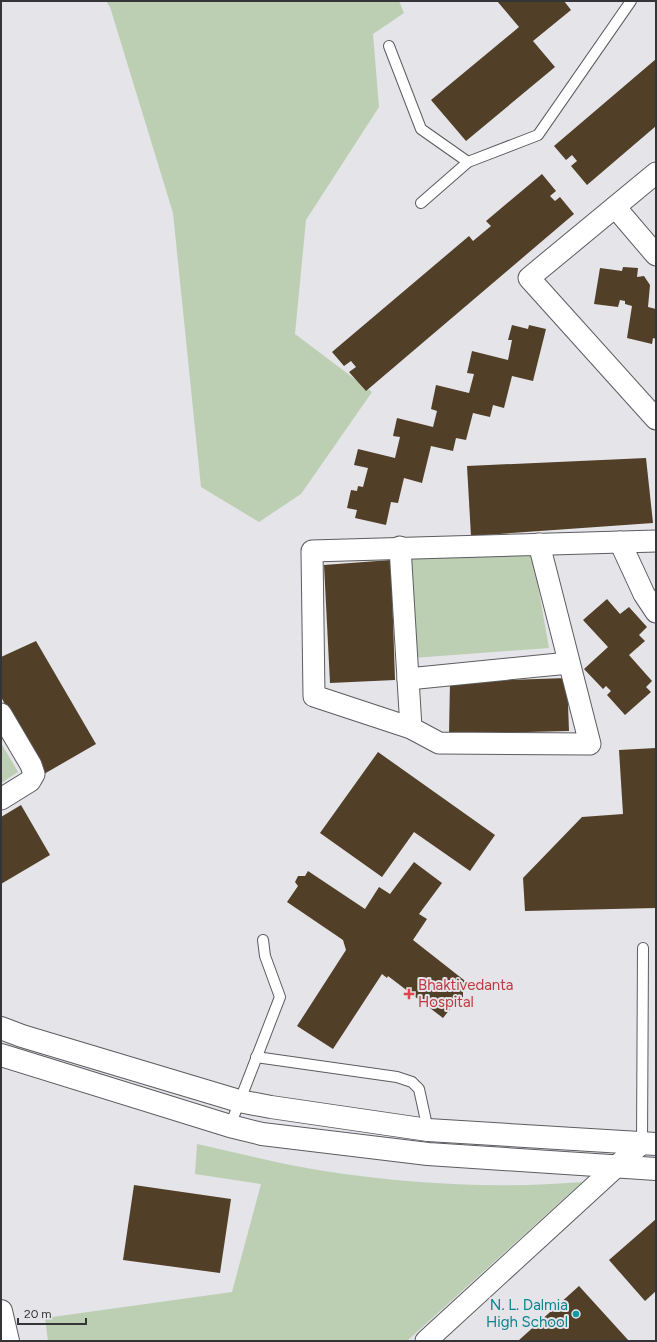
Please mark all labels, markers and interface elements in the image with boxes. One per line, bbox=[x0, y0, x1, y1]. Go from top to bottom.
place label: Bhaktivedanta Hospital bbox=[418, 976, 514, 1011]
marker: Bhaktivedanta Hospital bbox=[403, 988, 415, 1000]
place label: N. L. Dalmia High School bbox=[486, 1296, 568, 1331]
scale bar bbox=[18, 1300, 86, 1326]
text: 20 m bbox=[24, 1307, 52, 1321]
marker: N. L. Dalmia High School bbox=[571, 1309, 581, 1319]

